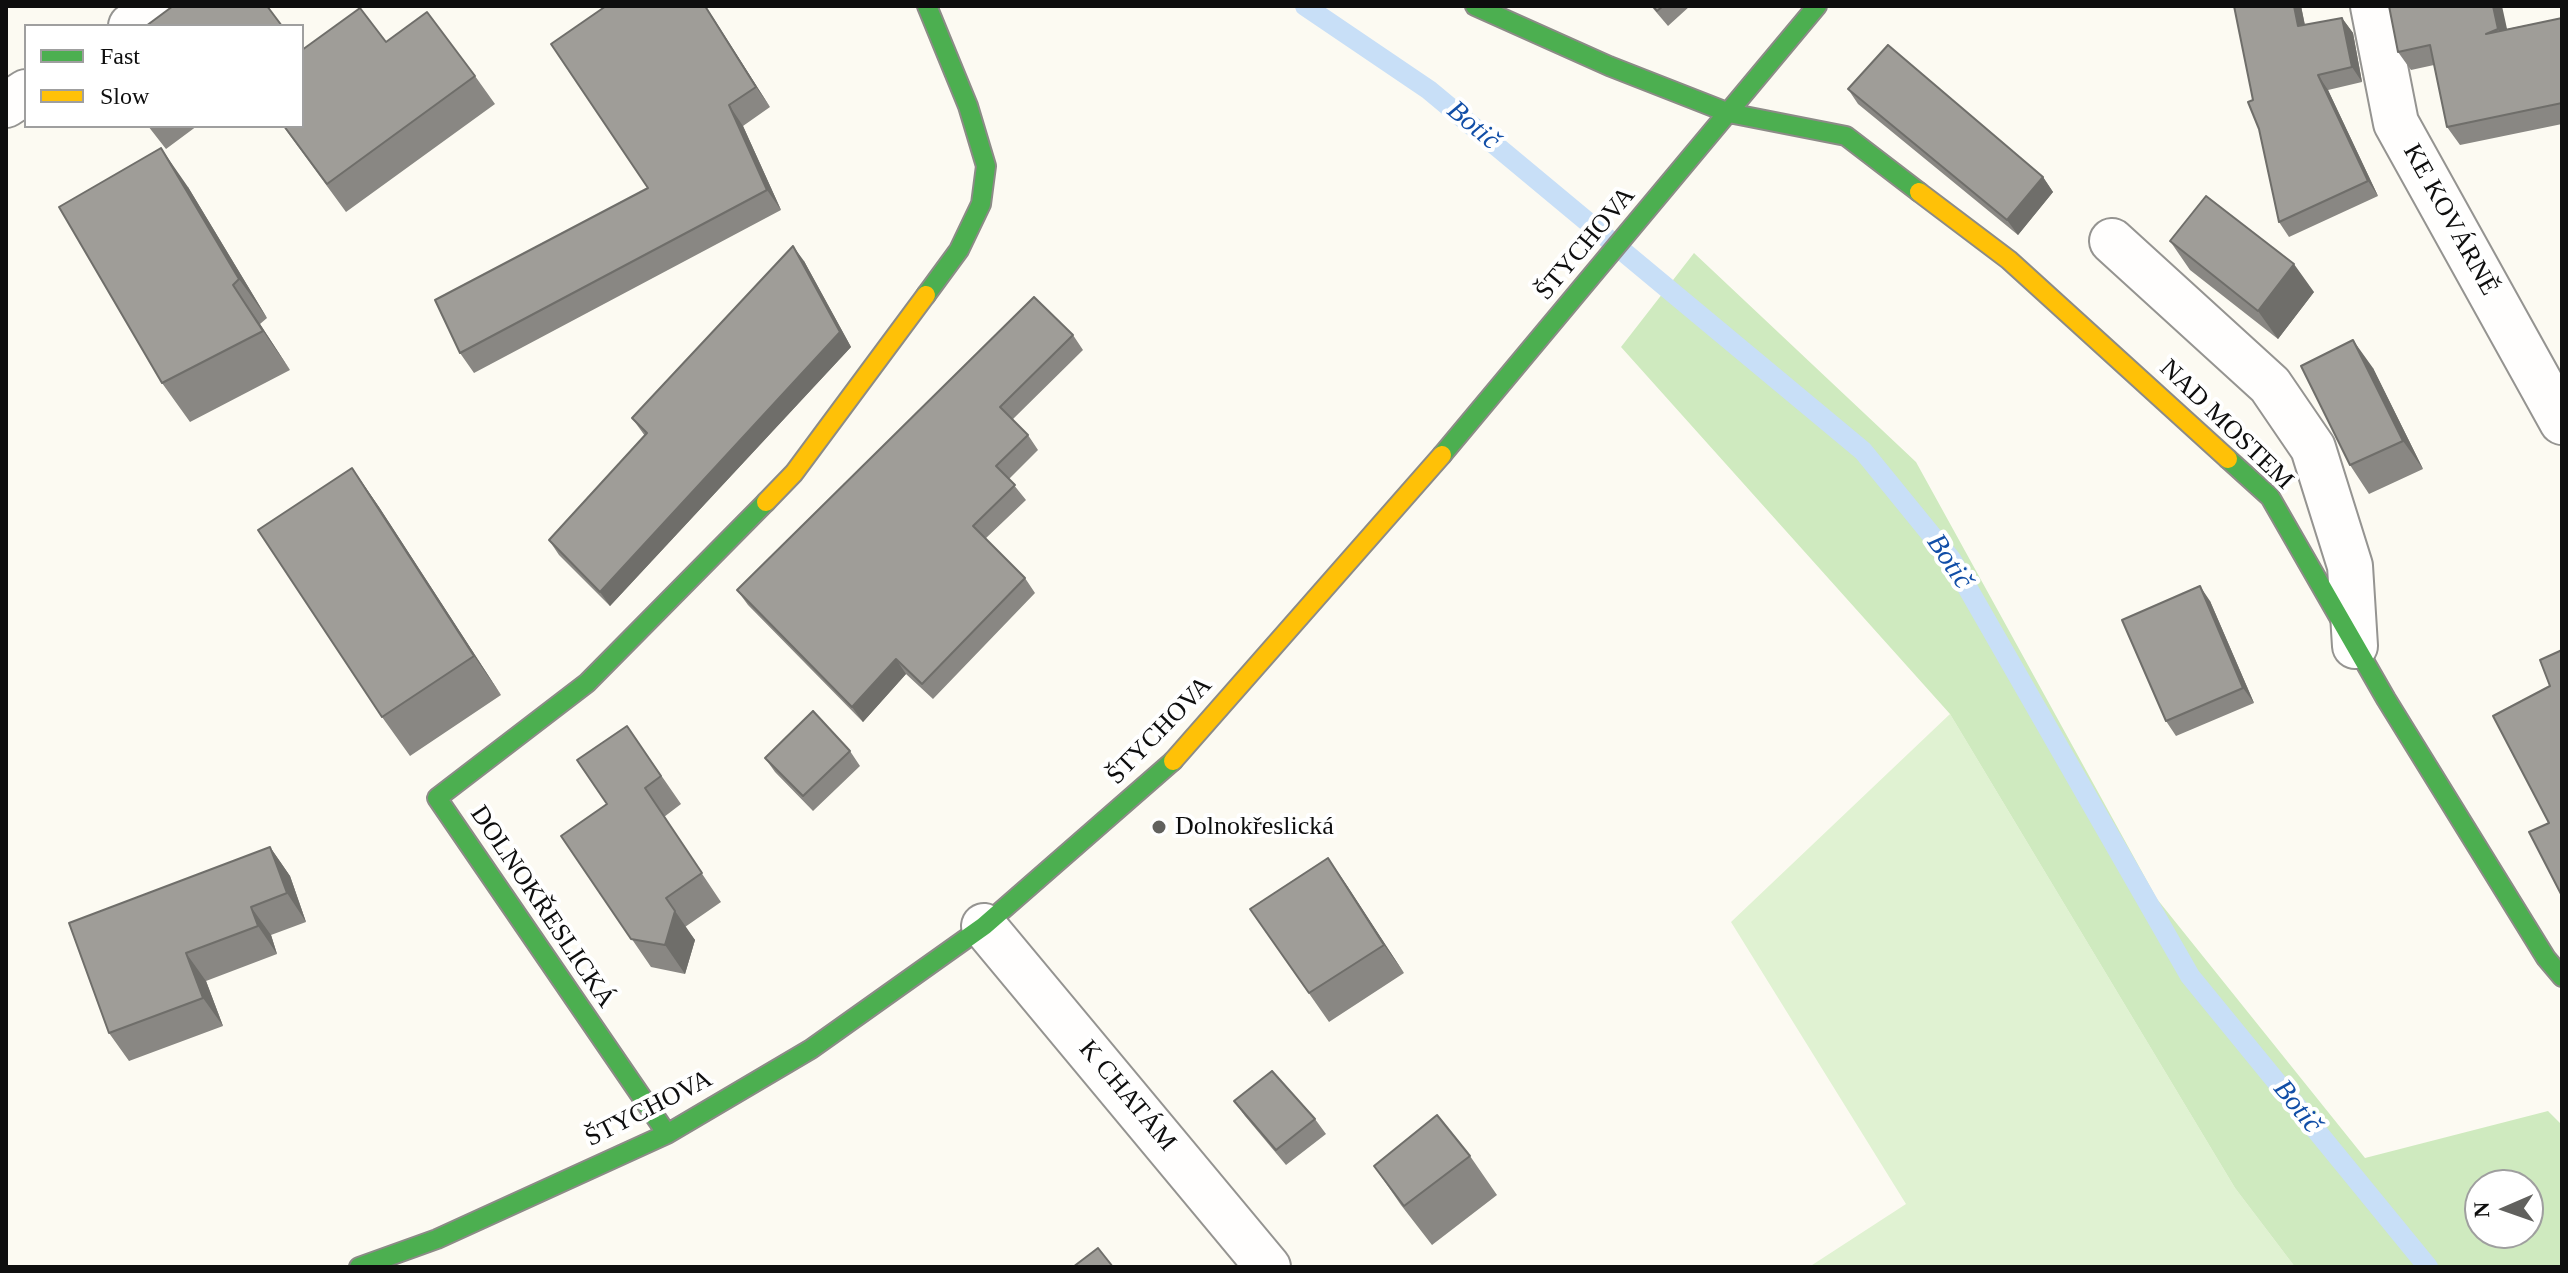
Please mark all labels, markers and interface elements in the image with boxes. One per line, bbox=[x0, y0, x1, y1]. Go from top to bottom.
legend bbox=[24, 24, 304, 128]
text: Fast bbox=[100, 43, 140, 69]
text: Slow bbox=[100, 83, 149, 109]
water label: Botič bbox=[1440, 94, 1506, 158]
street label: KE KOVÁRNĚ bbox=[2396, 139, 2504, 301]
street label: ŠTYCHOVA bbox=[1530, 181, 1642, 307]
street label: NAD MOSTEM bbox=[2153, 353, 2299, 497]
water label: Botič bbox=[1919, 528, 1979, 596]
street label: ŠTYCHOVA bbox=[1101, 670, 1219, 792]
street label: DOLNOKŘESLICKÁ bbox=[463, 800, 621, 1014]
place label: Dolnokřeslická bbox=[1175, 811, 1334, 843]
marker: Dolnokřeslická bbox=[1150, 818, 1168, 836]
street label: K CHATÁM bbox=[1072, 1034, 1182, 1158]
street label: ŠTYCHOVA bbox=[580, 1064, 718, 1154]
water label: Botič bbox=[2265, 1073, 2329, 1141]
north arrow bbox=[2464, 1169, 2544, 1249]
text: N bbox=[2469, 1201, 2494, 1218]

